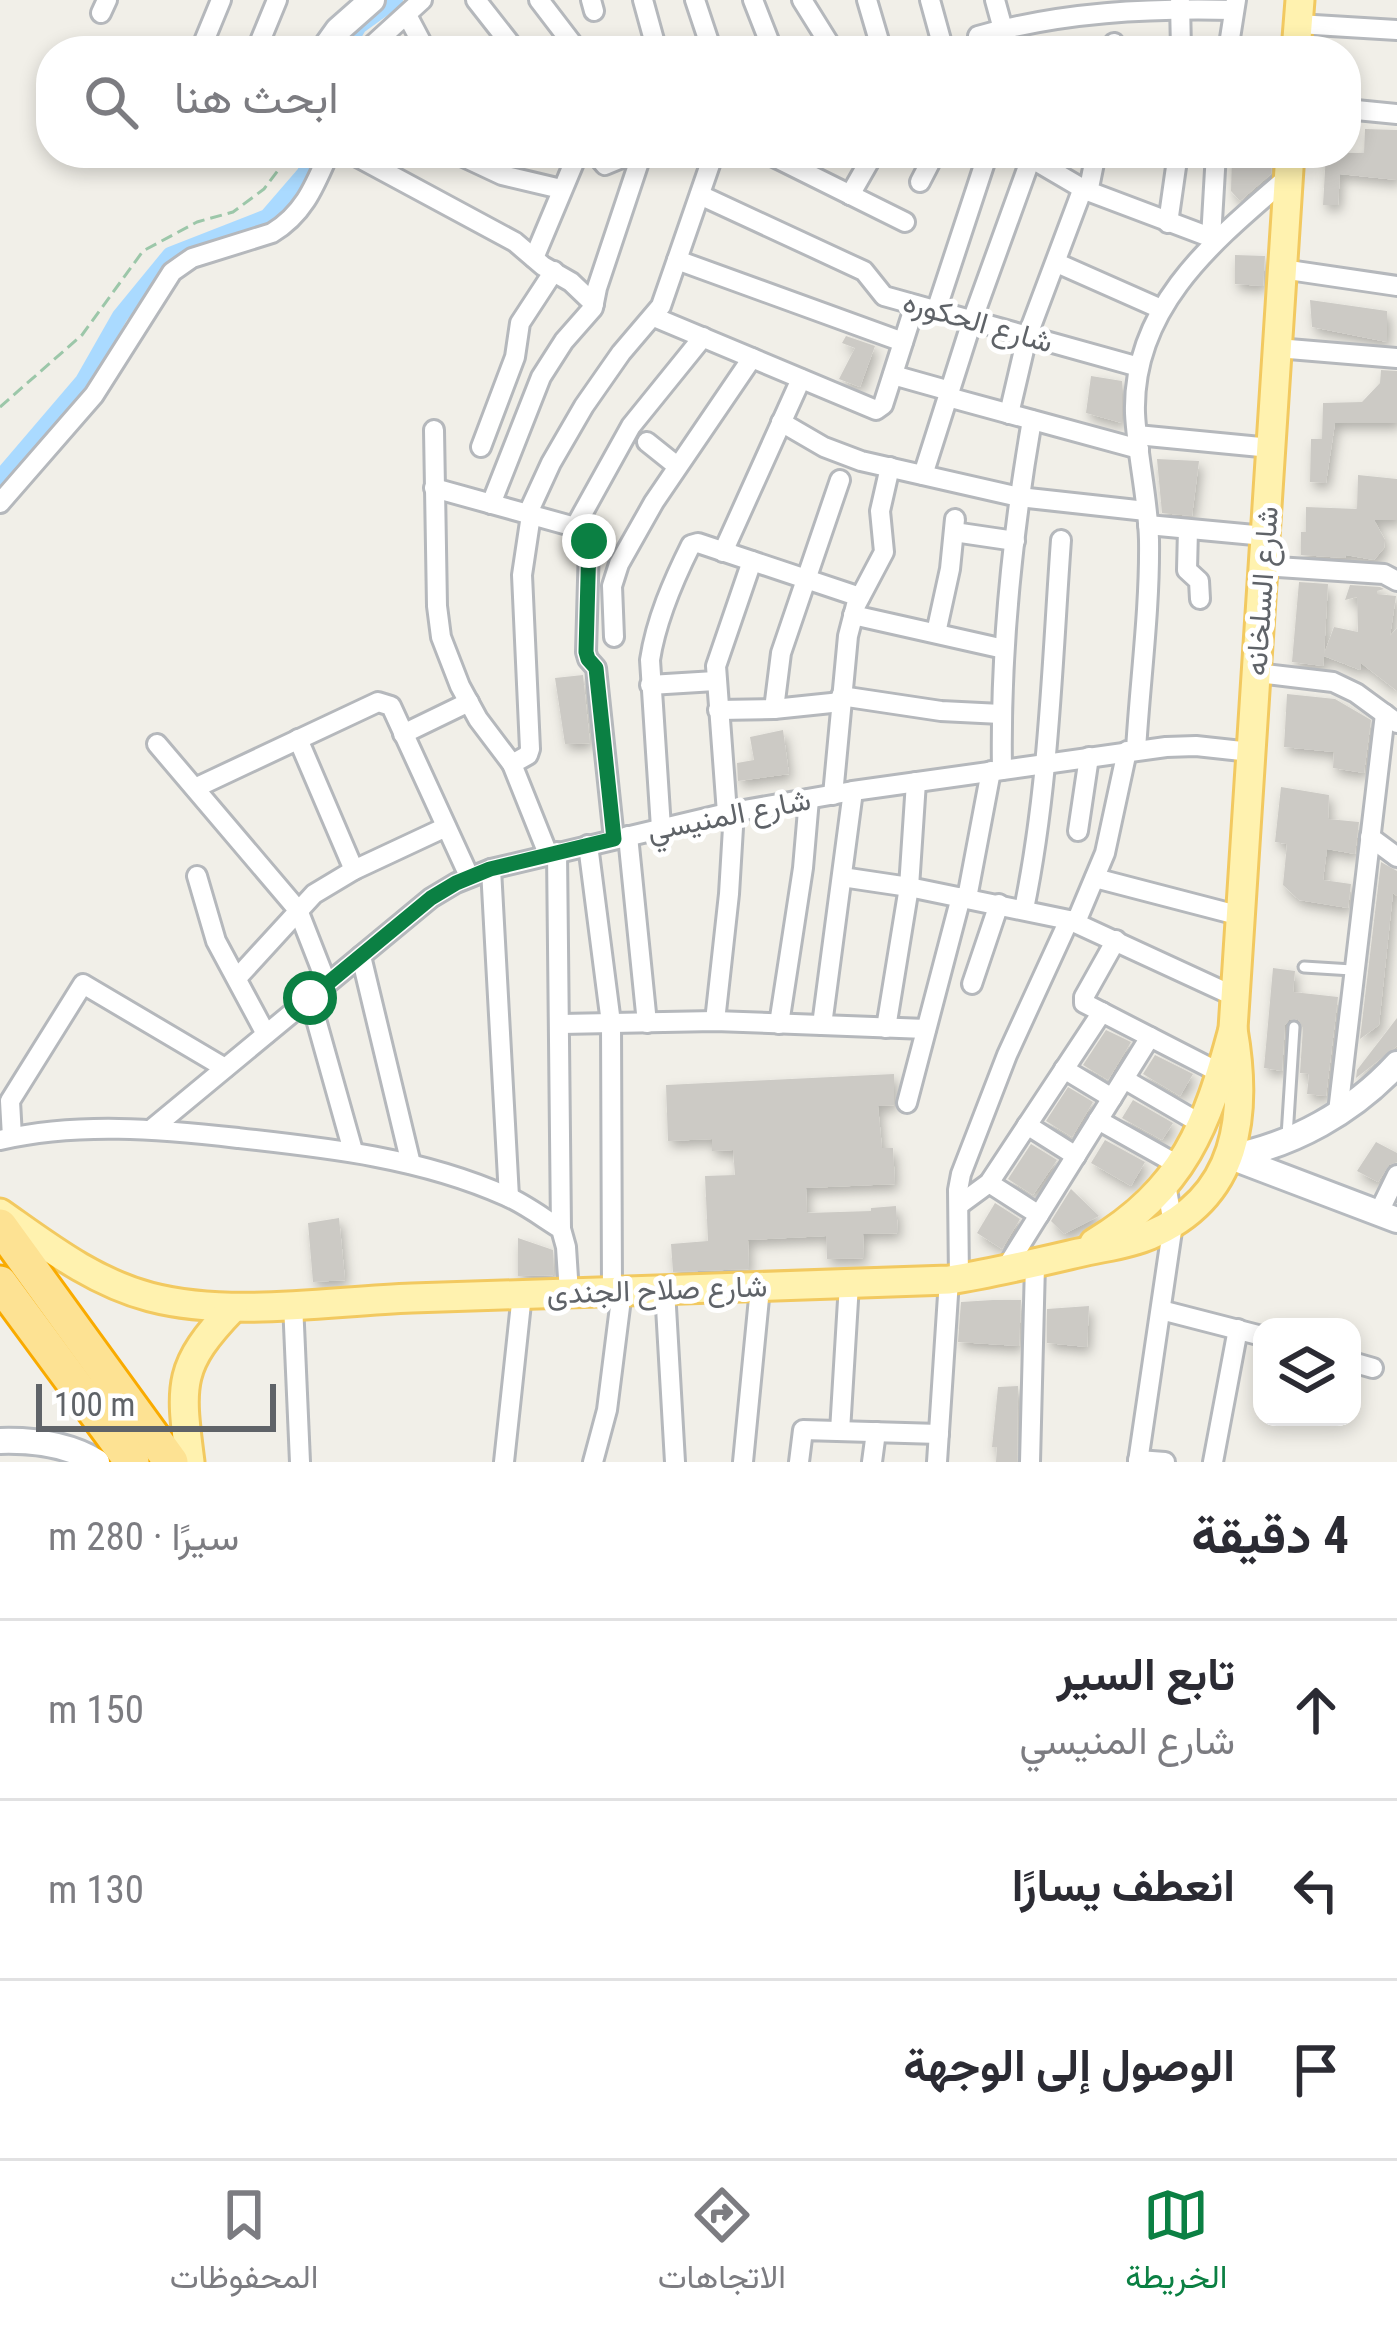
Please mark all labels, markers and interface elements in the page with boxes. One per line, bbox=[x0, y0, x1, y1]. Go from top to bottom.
search box bbox=[36, 36, 1361, 168]
icon: search bbox=[78, 69, 144, 135]
text: ابحث هنا bbox=[174, 71, 339, 124]
street label: شارع الحكوره bbox=[899, 283, 1057, 362]
street label: شارع السلخانه bbox=[1238, 505, 1288, 677]
route end bbox=[562, 514, 616, 568]
street label: شارع المنيسي bbox=[644, 782, 815, 854]
route start bbox=[283, 971, 337, 1025]
street label: شارع صلاح الجندى bbox=[546, 1268, 768, 1314]
map controls bbox=[1253, 1318, 1361, 1426]
button: layers bbox=[1253, 1318, 1361, 1426]
scale bar bbox=[36, 1378, 276, 1431]
text: 100 m bbox=[54, 1385, 135, 1424]
text: 4 دقيقة bbox=[1191, 1506, 1349, 1565]
text: سيرًا · 280 m bbox=[48, 1514, 239, 1560]
text: تابع السير bbox=[1057, 1648, 1235, 1701]
icon: ahead bbox=[1283, 1677, 1349, 1743]
text: 150 m bbox=[48, 1687, 144, 1733]
text: شارع المنيسي bbox=[1019, 1718, 1235, 1764]
icon: left bbox=[1283, 1857, 1349, 1923]
text: انعطف يسارًا bbox=[1012, 1859, 1235, 1912]
text: 130 m bbox=[48, 1867, 144, 1913]
icon: arrive bbox=[1283, 2037, 1349, 2103]
text: الوصول إلى الوجهة bbox=[903, 2039, 1235, 2092]
tab: المحفوظات bbox=[170, 2182, 318, 2306]
tab: الاتجاهات bbox=[658, 2182, 786, 2306]
tab: الخريطة bbox=[1125, 2182, 1227, 2306]

